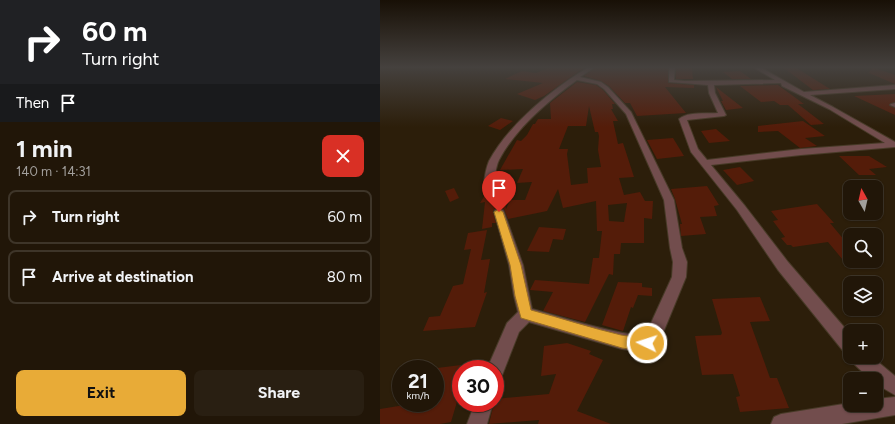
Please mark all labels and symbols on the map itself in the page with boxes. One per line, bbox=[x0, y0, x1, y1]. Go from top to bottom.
pin bbox=[482, 171, 516, 212]
north arrow bbox=[843, 180, 883, 220]
position arrow bbox=[626, 322, 668, 364]
speed limit sign: 30 bbox=[452, 360, 504, 412]

